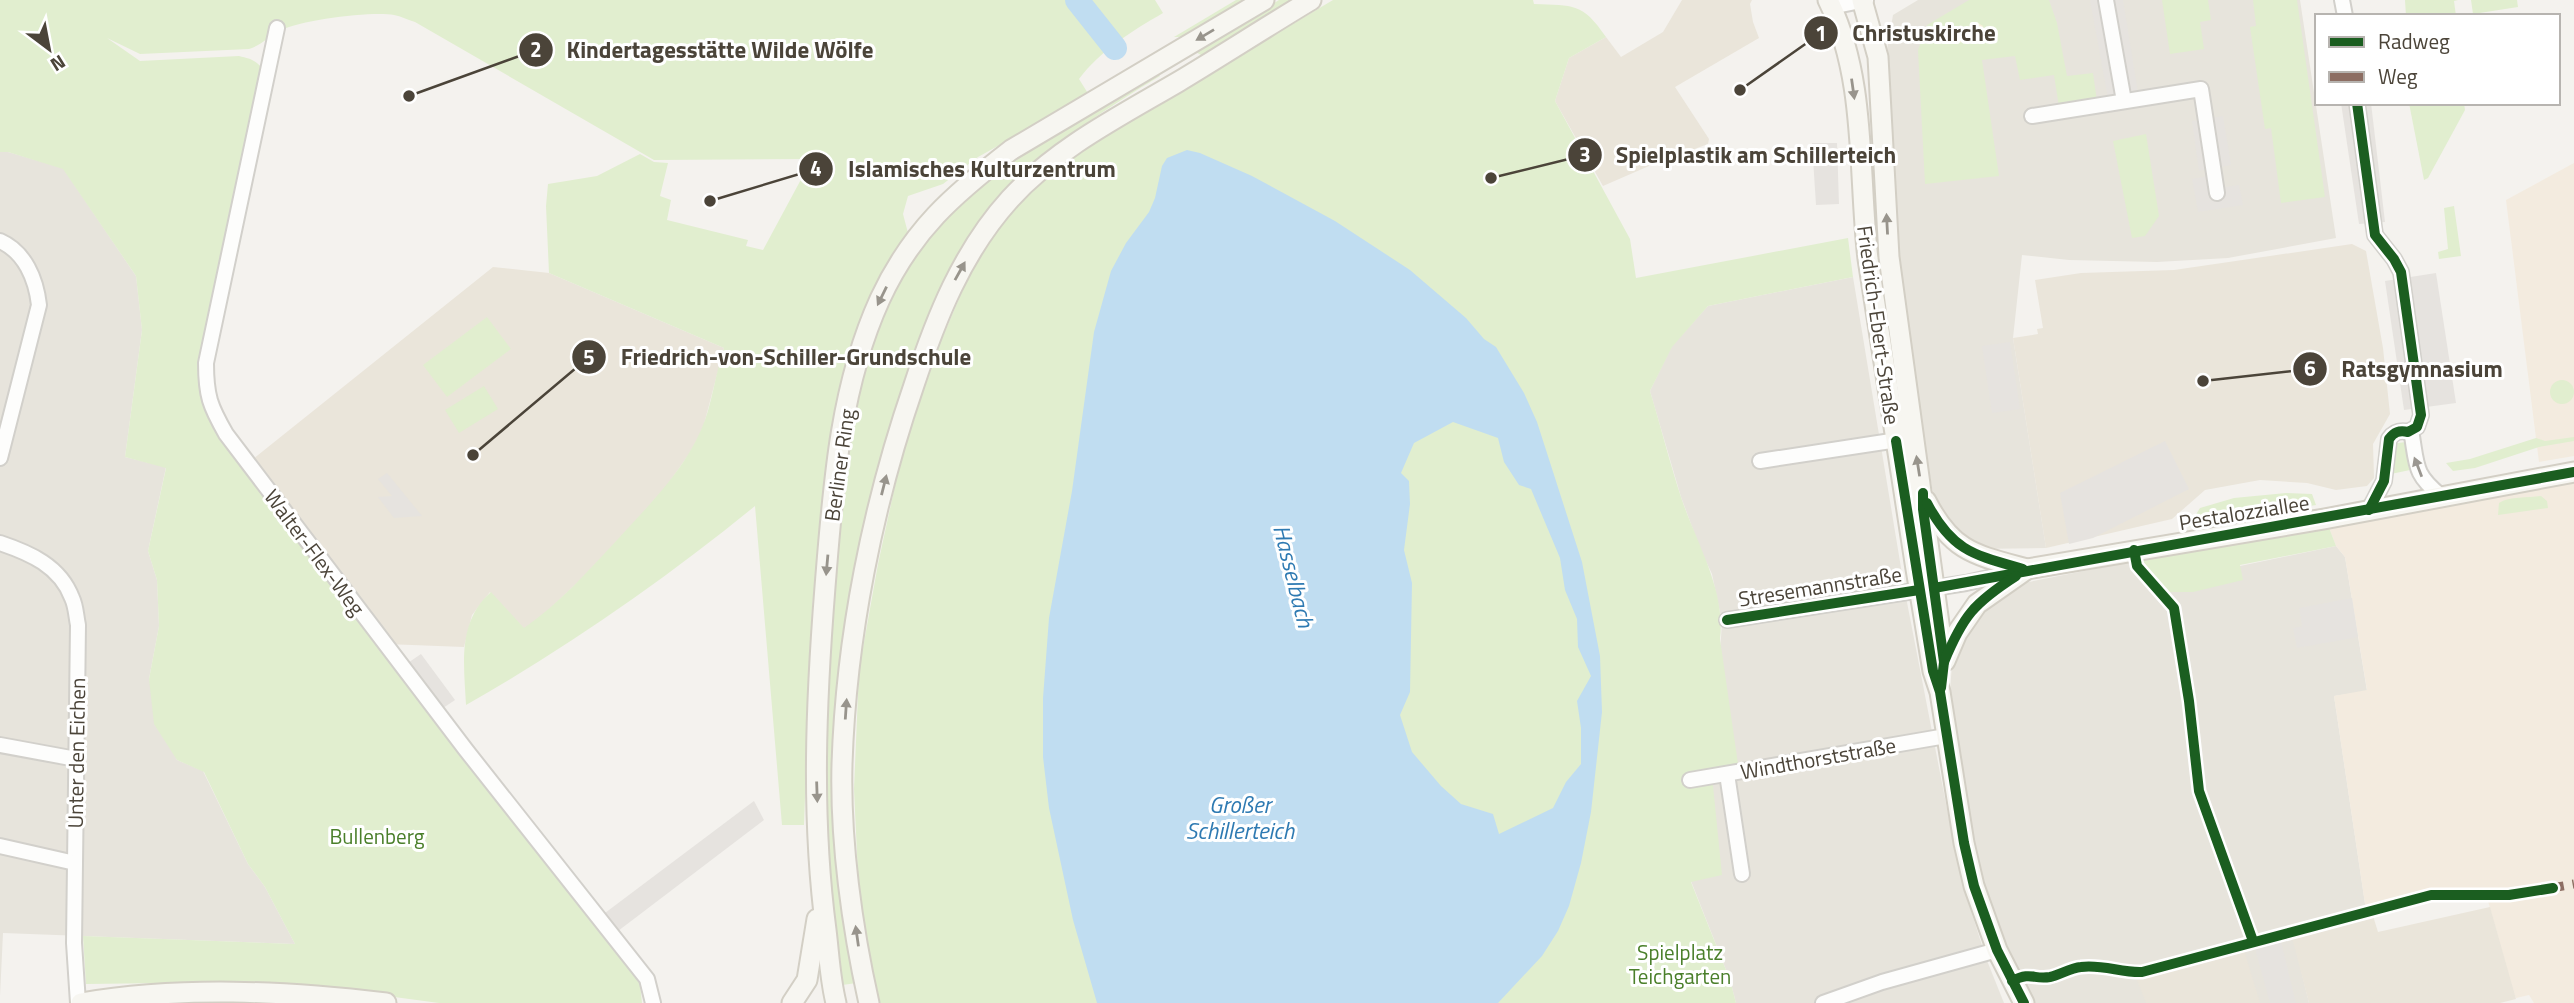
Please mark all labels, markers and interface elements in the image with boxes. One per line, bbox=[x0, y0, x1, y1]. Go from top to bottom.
callout: Christuskirche bbox=[1803, 11, 2010, 55]
north arrow bbox=[14, 14, 84, 84]
legend bbox=[2315, 14, 2560, 105]
text: Christuskirche bbox=[1852, 15, 1996, 50]
text: 1 bbox=[1815, 17, 1827, 49]
text: Radweg bbox=[2378, 25, 2450, 57]
callout: Kindertagesstätte Wilde Wölfe bbox=[518, 28, 888, 72]
one-way arrow bbox=[1196, 29, 1215, 41]
text: Kindertagesstätte Wilde Wölfe bbox=[567, 32, 873, 67]
text: 2 bbox=[530, 33, 542, 65]
text: N bbox=[45, 48, 72, 80]
text: Weg bbox=[2378, 60, 2418, 92]
one-way arrow bbox=[1848, 78, 1859, 100]
callout: Spielplastik am Schillerteich bbox=[1567, 133, 1911, 177]
text: Spielplastik am Schillerteich bbox=[1616, 137, 1896, 172]
text: 3 bbox=[1579, 138, 1591, 170]
callout: Islamisches Kulturzentrum bbox=[799, 147, 1130, 191]
text: Islamisches Kulturzentrum bbox=[848, 151, 1116, 186]
text: 4 bbox=[810, 152, 822, 184]
one-way arrow bbox=[1881, 213, 1892, 235]
street label: Friedrich-Ebert-Straße bbox=[1849, 223, 1909, 427]
one-way arrow bbox=[954, 262, 966, 281]
one-way arrow bbox=[876, 286, 888, 306]
callout: Friedrich-von-Schiller-Grundschule bbox=[572, 335, 986, 379]
text: Friedrich-von-Schiller-Grundschule bbox=[621, 339, 971, 374]
text: 5 bbox=[583, 341, 595, 373]
callout: Ratsgymnasium bbox=[2293, 347, 2517, 391]
text: Ratsgymnasium bbox=[2341, 351, 2503, 386]
text: 6 bbox=[2304, 352, 2316, 384]
street label: Berliner Ring bbox=[815, 406, 863, 523]
one-way arrow bbox=[1912, 454, 1923, 476]
one-way arrow bbox=[2412, 457, 2423, 478]
one-way arrow bbox=[879, 474, 890, 496]
street label: Walter-Flex-Weg bbox=[257, 482, 373, 622]
street label: Pestalozziallee bbox=[2176, 486, 2312, 538]
water label: Hasselbach bbox=[1264, 521, 1324, 632]
one-way arrow bbox=[821, 554, 832, 576]
street label: Stresemannstraße bbox=[1736, 557, 1904, 615]
street label: Unter den Eichen bbox=[59, 677, 93, 829]
one-way arrow bbox=[841, 698, 852, 720]
street label: Windthorststraße bbox=[1738, 729, 1898, 787]
one-way arrow bbox=[812, 782, 823, 804]
water label: Großer Schillerteich bbox=[1186, 787, 1295, 848]
park label: Bullenberg bbox=[329, 820, 425, 852]
one-way arrow bbox=[851, 925, 862, 947]
park label: Spielplatz Teichgarten bbox=[1629, 936, 1731, 992]

